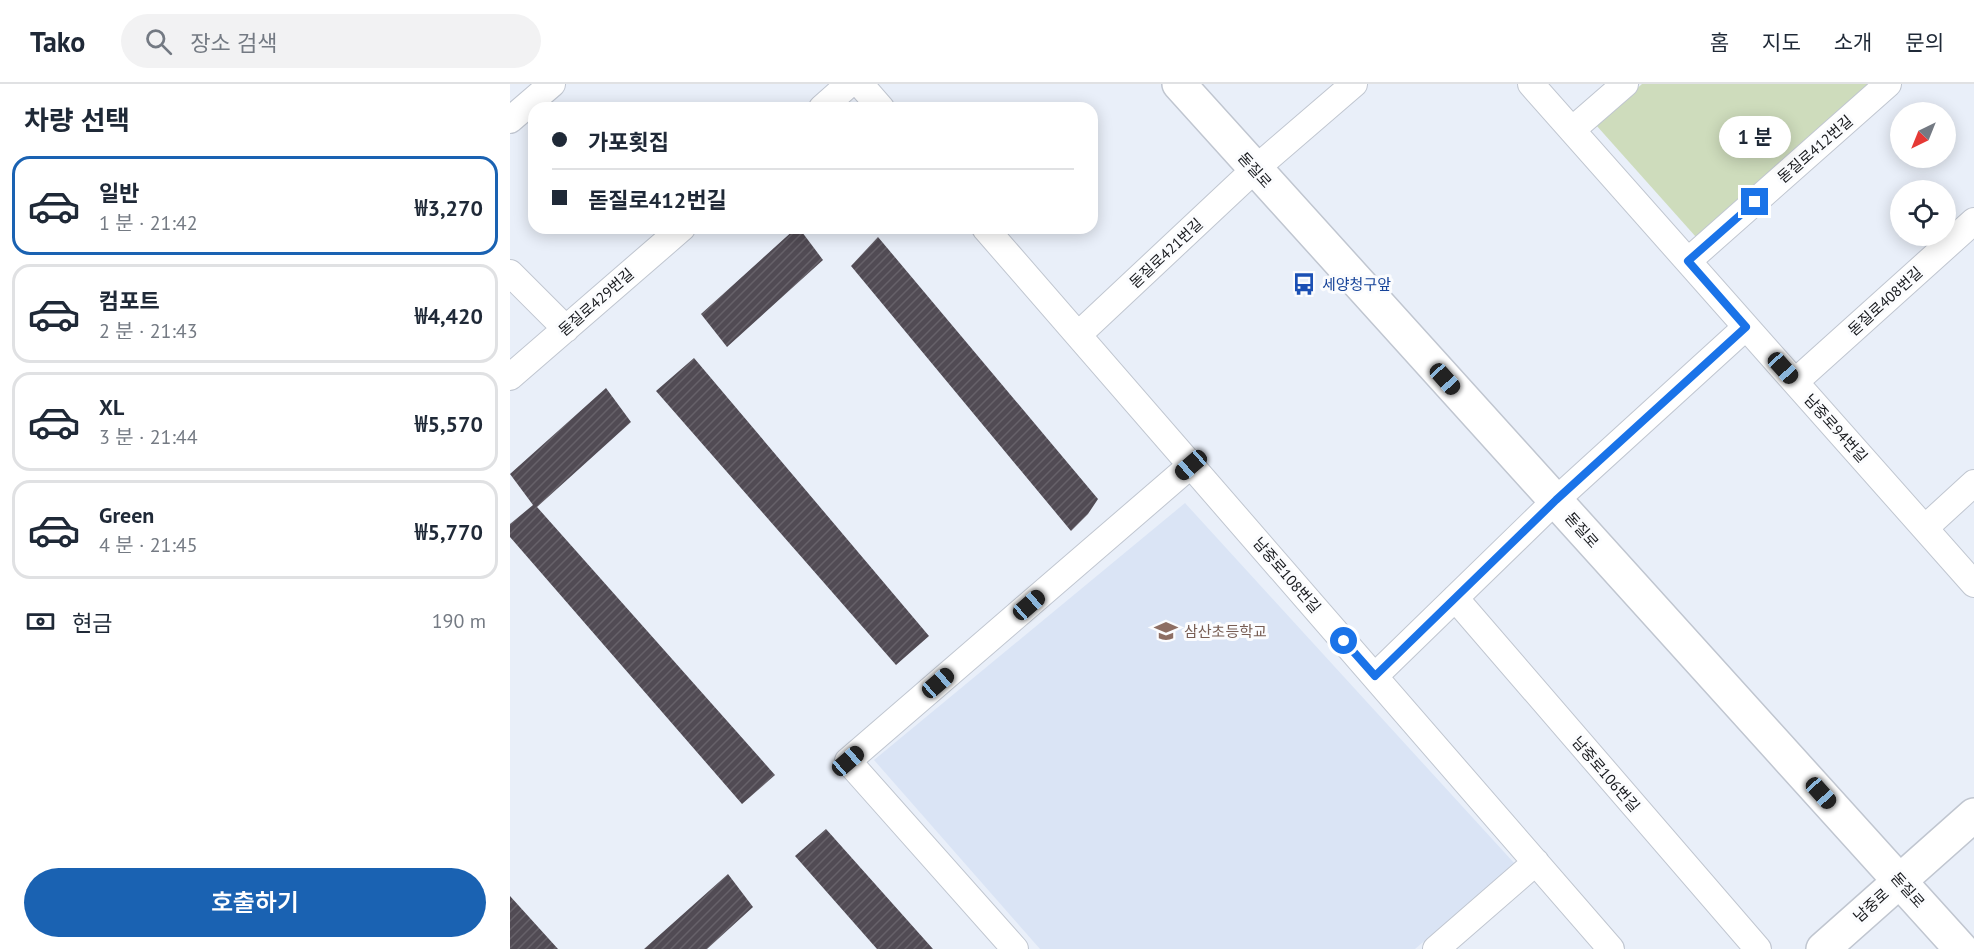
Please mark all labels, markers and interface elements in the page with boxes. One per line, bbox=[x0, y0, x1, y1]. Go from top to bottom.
search box bbox=[121, 14, 541, 68]
text: Tako bbox=[30, 23, 85, 60]
icon: search bbox=[142, 25, 175, 58]
text: 장소 검색 bbox=[190, 29, 277, 57]
text: 홈 bbox=[1710, 29, 1729, 56]
text: 지도 bbox=[1762, 29, 1801, 56]
text: 소개 bbox=[1834, 29, 1872, 56]
text: 문의 bbox=[1905, 29, 1944, 56]
north arrow bbox=[1890, 102, 1956, 168]
map controls bbox=[1890, 102, 1956, 246]
text: 차량 선택 bbox=[24, 103, 130, 137]
street label: 돋질로412번길 bbox=[1773, 111, 1857, 187]
callout: 1 분 bbox=[1719, 115, 1791, 157]
text: 1 분 bbox=[1738, 124, 1772, 150]
text: 가포횟집 bbox=[588, 128, 669, 156]
street label: 돋질로 bbox=[1234, 148, 1276, 192]
icon: car bbox=[27, 179, 81, 233]
text: 일반 bbox=[99, 179, 139, 207]
button: locate bbox=[1890, 180, 1956, 246]
text: 돋질로412번길 bbox=[588, 186, 727, 214]
route end bbox=[1741, 188, 1768, 215]
text: ₩3,270 bbox=[415, 194, 483, 222]
text: 1 분 · 21:42 bbox=[99, 210, 198, 236]
street label: 돋질로421번길 bbox=[1125, 214, 1207, 292]
street label: 돋질로408번길 bbox=[1844, 263, 1926, 339]
street label: 돋질로429번길 bbox=[554, 264, 638, 340]
bus stop icon: 세양청구앞 bbox=[1291, 271, 1317, 297]
place label: 세양청구앞 bbox=[1322, 275, 1391, 294]
icon: car bbox=[27, 287, 81, 341]
text: 컴포트 bbox=[99, 287, 160, 315]
text: ₩4,420 bbox=[415, 302, 483, 330]
text: 2 분 · 21:43 bbox=[99, 318, 198, 344]
car bbox=[1764, 349, 1802, 387]
car bbox=[1426, 360, 1464, 398]
street label: 남중로94번길 bbox=[1800, 390, 1872, 466]
text: XL bbox=[99, 393, 124, 421]
icon: car bbox=[27, 395, 81, 449]
text: ₩5,570 bbox=[415, 410, 483, 438]
text: 3 분 · 21:44 bbox=[99, 424, 198, 450]
car bbox=[1172, 446, 1210, 484]
text: Green bbox=[99, 501, 154, 529]
icon: car bbox=[27, 503, 81, 557]
street label: 돋질로 bbox=[1561, 508, 1603, 552]
text: ₩5,770 bbox=[415, 518, 483, 546]
text: 4 분 · 21:45 bbox=[99, 532, 198, 558]
street label: 남중로108번길 bbox=[1249, 533, 1325, 617]
car bbox=[1010, 586, 1048, 624]
icon: cash bbox=[24, 605, 57, 638]
text: 190 m bbox=[432, 608, 486, 634]
text: 현금 bbox=[72, 609, 112, 637]
school or university icon: 삼산초등학교 bbox=[1153, 618, 1179, 644]
place label: 삼산초등학교 bbox=[1184, 622, 1267, 641]
route start bbox=[1330, 627, 1357, 654]
car bbox=[919, 664, 957, 702]
street label: 남중로106번길 bbox=[1568, 732, 1644, 816]
car bbox=[829, 742, 867, 780]
car bbox=[1802, 774, 1840, 812]
button: 호출하기 bbox=[24, 868, 486, 937]
street label: 돋질로 bbox=[1887, 868, 1929, 912]
street label: 남중로 bbox=[1849, 884, 1893, 926]

